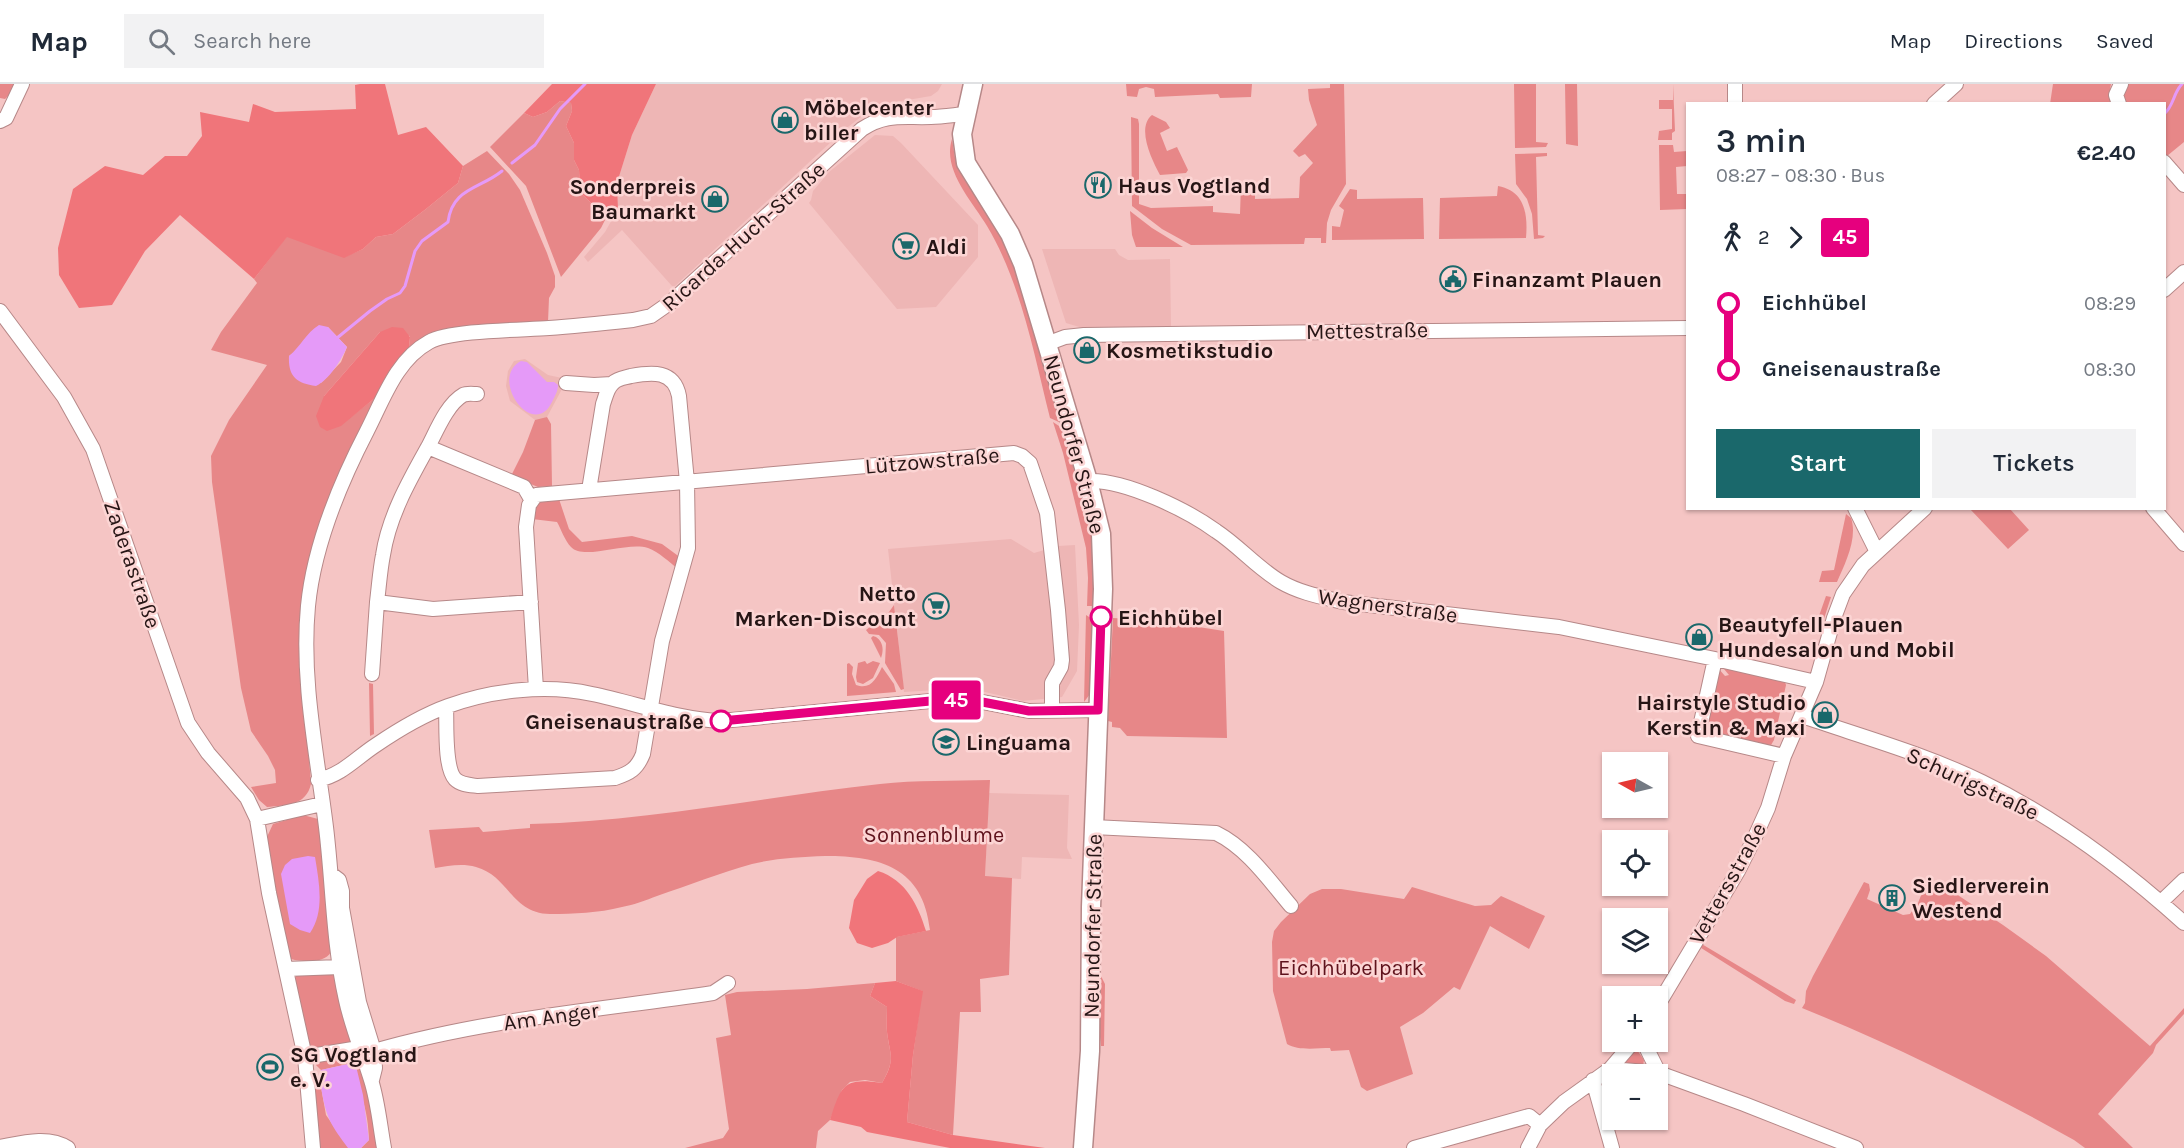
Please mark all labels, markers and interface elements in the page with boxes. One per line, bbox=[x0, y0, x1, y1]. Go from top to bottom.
search box bbox=[124, 14, 544, 68]
text: Map bbox=[30, 25, 88, 58]
icon: search bbox=[145, 25, 178, 58]
text: Search here bbox=[193, 28, 311, 54]
text: Map bbox=[1890, 29, 1931, 53]
text: Directions bbox=[1964, 29, 2063, 53]
text: Saved bbox=[2096, 29, 2154, 53]
place label: Möbelcenter biller bbox=[804, 95, 934, 146]
shop icon: Möbelcenter biller bbox=[770, 105, 800, 135]
text: 3 min bbox=[1716, 122, 1807, 160]
text: €2.40 bbox=[2077, 140, 2136, 166]
street label: Ricarda-Huch-Straße bbox=[657, 156, 831, 317]
text: 08:27 – 08:30 · Bus bbox=[1716, 164, 1885, 187]
restaurant icon: Haus Vogtland bbox=[1083, 170, 1113, 200]
place label: Haus Vogtland bbox=[1118, 173, 1270, 199]
place label: Sonderpreis Baumarkt bbox=[569, 174, 696, 225]
shop icon: Sonderpreis Baumarkt bbox=[700, 184, 730, 214]
icon: walk bbox=[1716, 221, 1749, 254]
icon: forward bbox=[1779, 221, 1812, 254]
text: 45 bbox=[1833, 225, 1857, 249]
text: 2 bbox=[1758, 226, 1770, 249]
supermarket icon: Aldi bbox=[891, 231, 921, 261]
place label: Aldi bbox=[926, 234, 967, 260]
public building icon: Finanzamt Plauen bbox=[1438, 264, 1468, 294]
place label: Finanzamt Plauen bbox=[1472, 267, 1662, 293]
text: Eichhübel bbox=[1762, 290, 1867, 316]
text: 08:29 bbox=[2084, 292, 2136, 315]
street label: Mettestraße bbox=[1306, 317, 1428, 345]
shop icon: Kosmetikstudio bbox=[1072, 335, 1102, 365]
place label: Kosmetikstudio bbox=[1106, 338, 1273, 364]
street label: Neundorfer Straße bbox=[1038, 352, 1110, 537]
text: Gneisenaustraße bbox=[1762, 356, 1941, 382]
text: 08:30 bbox=[2084, 358, 2136, 381]
button: Start bbox=[1716, 429, 1920, 498]
button: Tickets bbox=[1932, 429, 2136, 498]
street label: Lützowstraße bbox=[864, 442, 1000, 480]
street label: Zaderastraße bbox=[98, 497, 166, 632]
place label: Netto Marken-Discount bbox=[734, 581, 916, 632]
street label: Wagnerstraße bbox=[1316, 583, 1459, 629]
supermarket icon: Netto Marken-Discount bbox=[921, 591, 951, 621]
place label: Eichhübel bbox=[1118, 605, 1223, 631]
marker: Eichhübel bbox=[1090, 606, 1112, 628]
place label: Beautyfell-Plauen Hundesalon und Mobil bbox=[1718, 612, 1955, 663]
shop icon: Beautyfell-Plauen Hundesalon und Mobil bbox=[1684, 622, 1714, 652]
line badge: 45 bbox=[929, 680, 983, 720]
text: 45 bbox=[944, 688, 968, 712]
place label: Hairstyle Studio Kerstin & Maxi bbox=[1637, 690, 1806, 741]
shop icon: Hairstyle Studio Kerstin & Maxi bbox=[1810, 700, 1840, 730]
place label: Gneisenaustraße bbox=[525, 709, 704, 735]
marker: Gneisenaustraße bbox=[710, 710, 732, 732]
school or university icon: Linguama bbox=[931, 727, 961, 757]
place label: Linguama bbox=[966, 730, 1071, 756]
street label: Schurigstraße bbox=[1902, 742, 2043, 826]
north arrow bbox=[1602, 752, 1668, 818]
map controls bbox=[1602, 752, 1668, 1130]
street label: Vettersstraße bbox=[1684, 818, 1772, 949]
park label: Sonnenblume bbox=[864, 822, 1004, 848]
button: locate bbox=[1602, 830, 1668, 896]
street label: Neundorfer Straße bbox=[1078, 834, 1108, 1018]
place label: Siedlerverein Westend bbox=[1912, 873, 2050, 924]
building icon: Siedlerverein Westend bbox=[1877, 883, 1907, 913]
button: layers bbox=[1602, 908, 1668, 974]
park label: Eichhübelpark bbox=[1278, 955, 1424, 981]
button: + bbox=[1602, 986, 1668, 1052]
street label: Am Anger bbox=[502, 997, 601, 1037]
place label: SG Vogtland e. V. bbox=[290, 1042, 418, 1093]
sports icon: SG Vogtland e. V. bbox=[255, 1052, 285, 1082]
button: − bbox=[1602, 1064, 1668, 1130]

